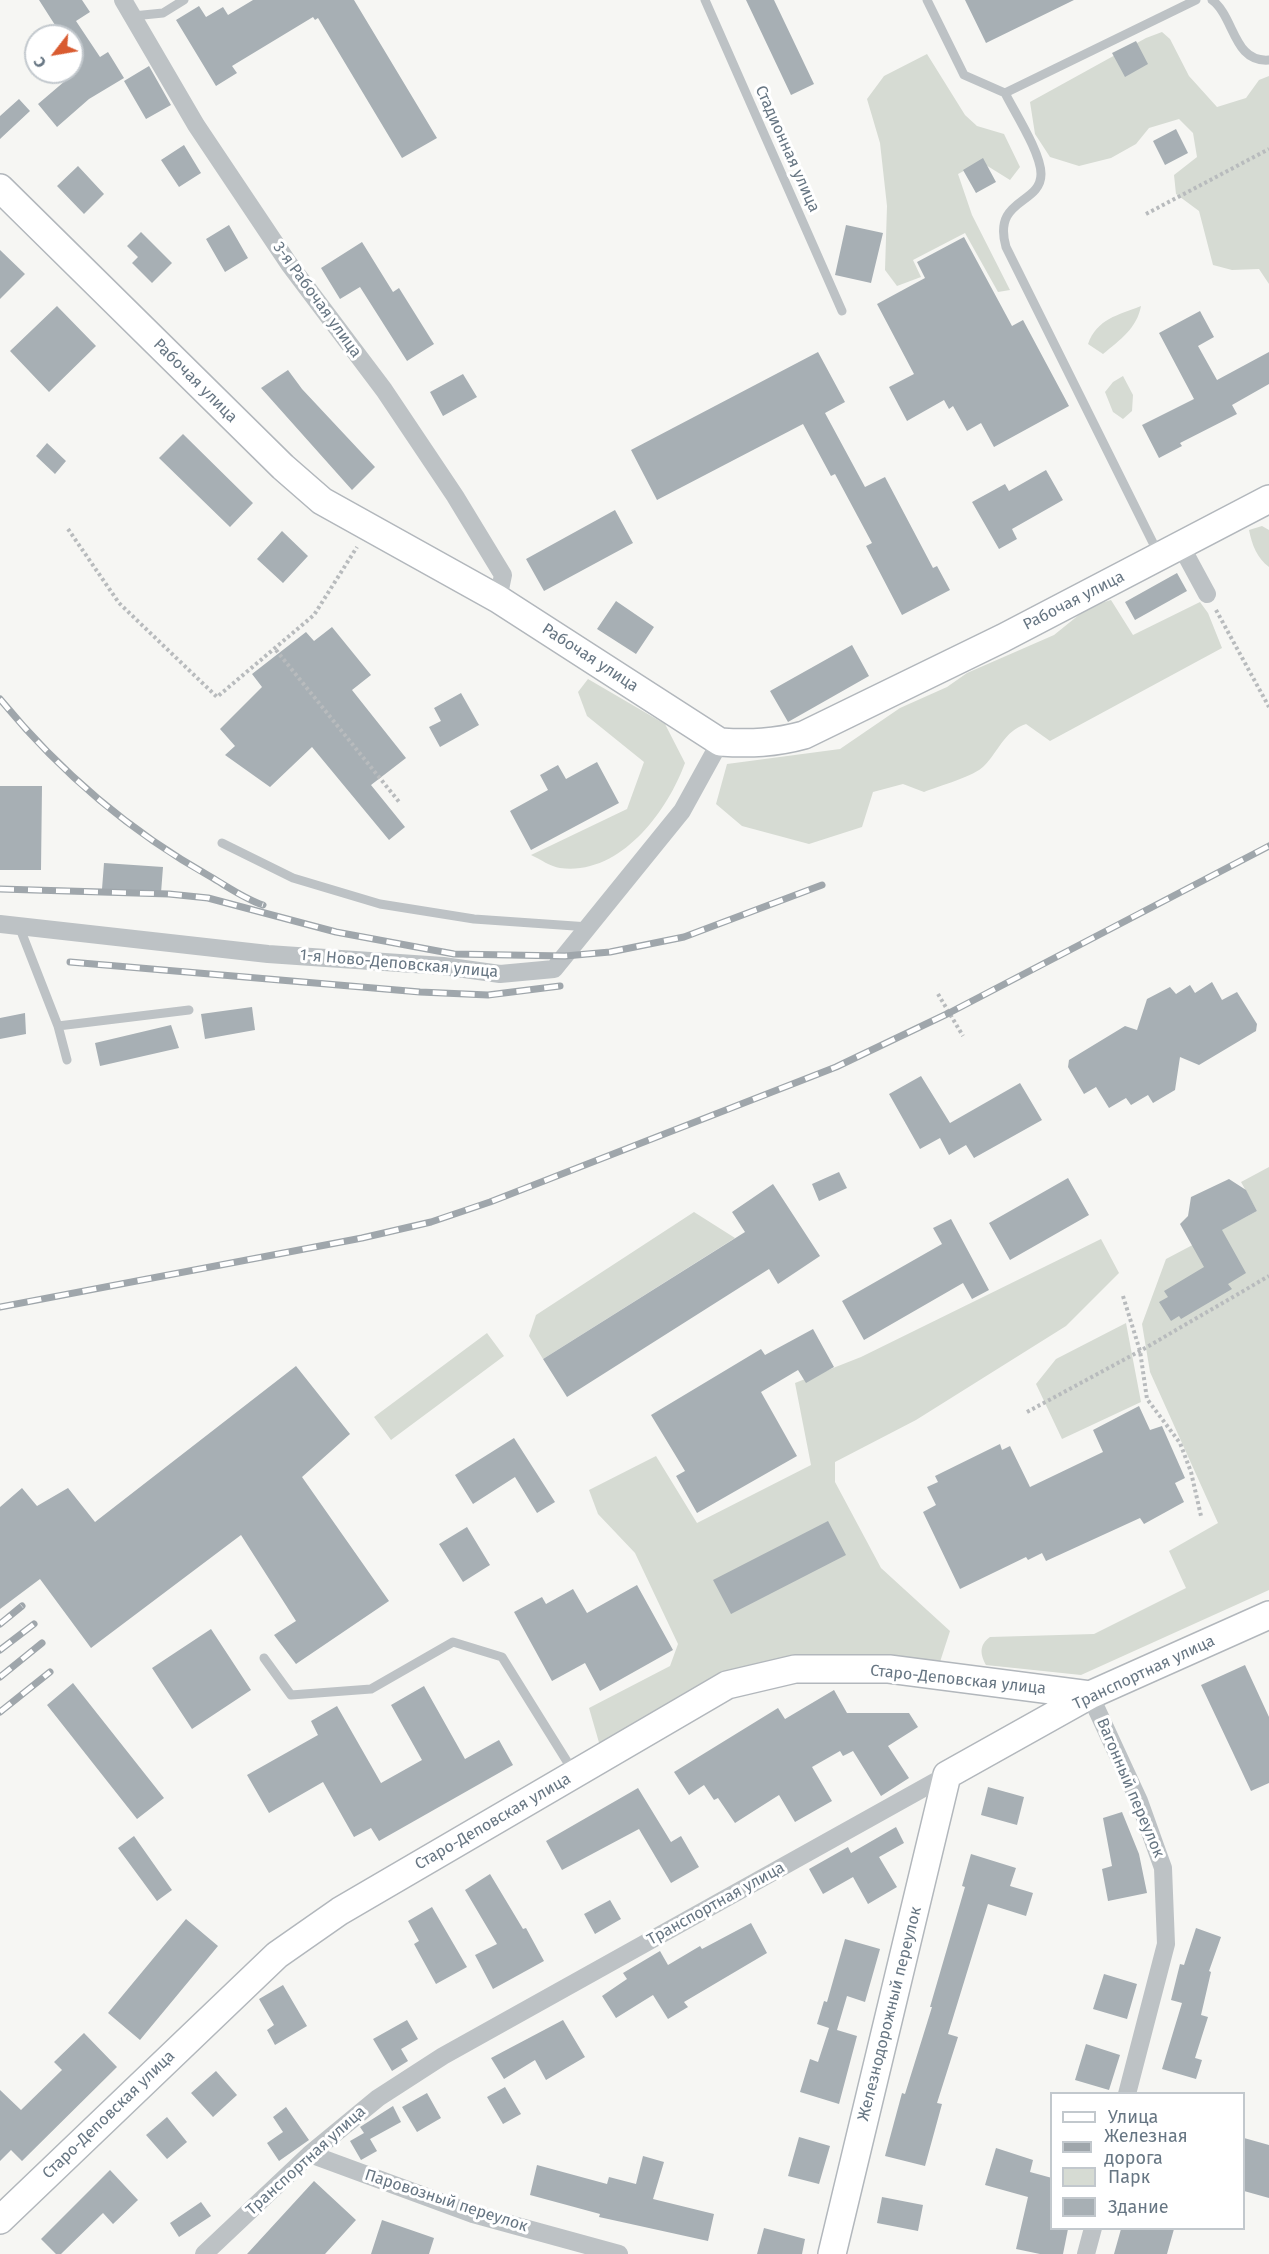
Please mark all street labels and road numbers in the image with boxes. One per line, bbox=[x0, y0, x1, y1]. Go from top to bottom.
street label: Стадионная улица bbox=[750, 83, 824, 215]
street label: 3-я Рабочая улица bbox=[269, 238, 365, 362]
street label: Рабочая улица bbox=[149, 335, 241, 427]
street label: Рабочая улица bbox=[1020, 567, 1128, 635]
street label: Рабочая улица bbox=[538, 620, 642, 696]
street label: 1-я Ново-Деповская улица bbox=[299, 946, 499, 982]
street label: Транспортная улица bbox=[1070, 1632, 1218, 1714]
street label: Старо-Деповская улица bbox=[869, 1661, 1047, 1699]
street label: Вагонный переулок bbox=[1092, 1715, 1168, 1861]
street label: Старо-Деповская улица bbox=[412, 1770, 574, 1874]
street label: Транспортная улица bbox=[644, 1858, 788, 1950]
street label: Железнодорожный переулок bbox=[854, 1905, 926, 2123]
street label: Старо-Деповская улица bbox=[39, 2047, 179, 2183]
street label: Транспортная улица bbox=[242, 2102, 370, 2220]
street label: Паровозный переулок bbox=[362, 2166, 530, 2236]

